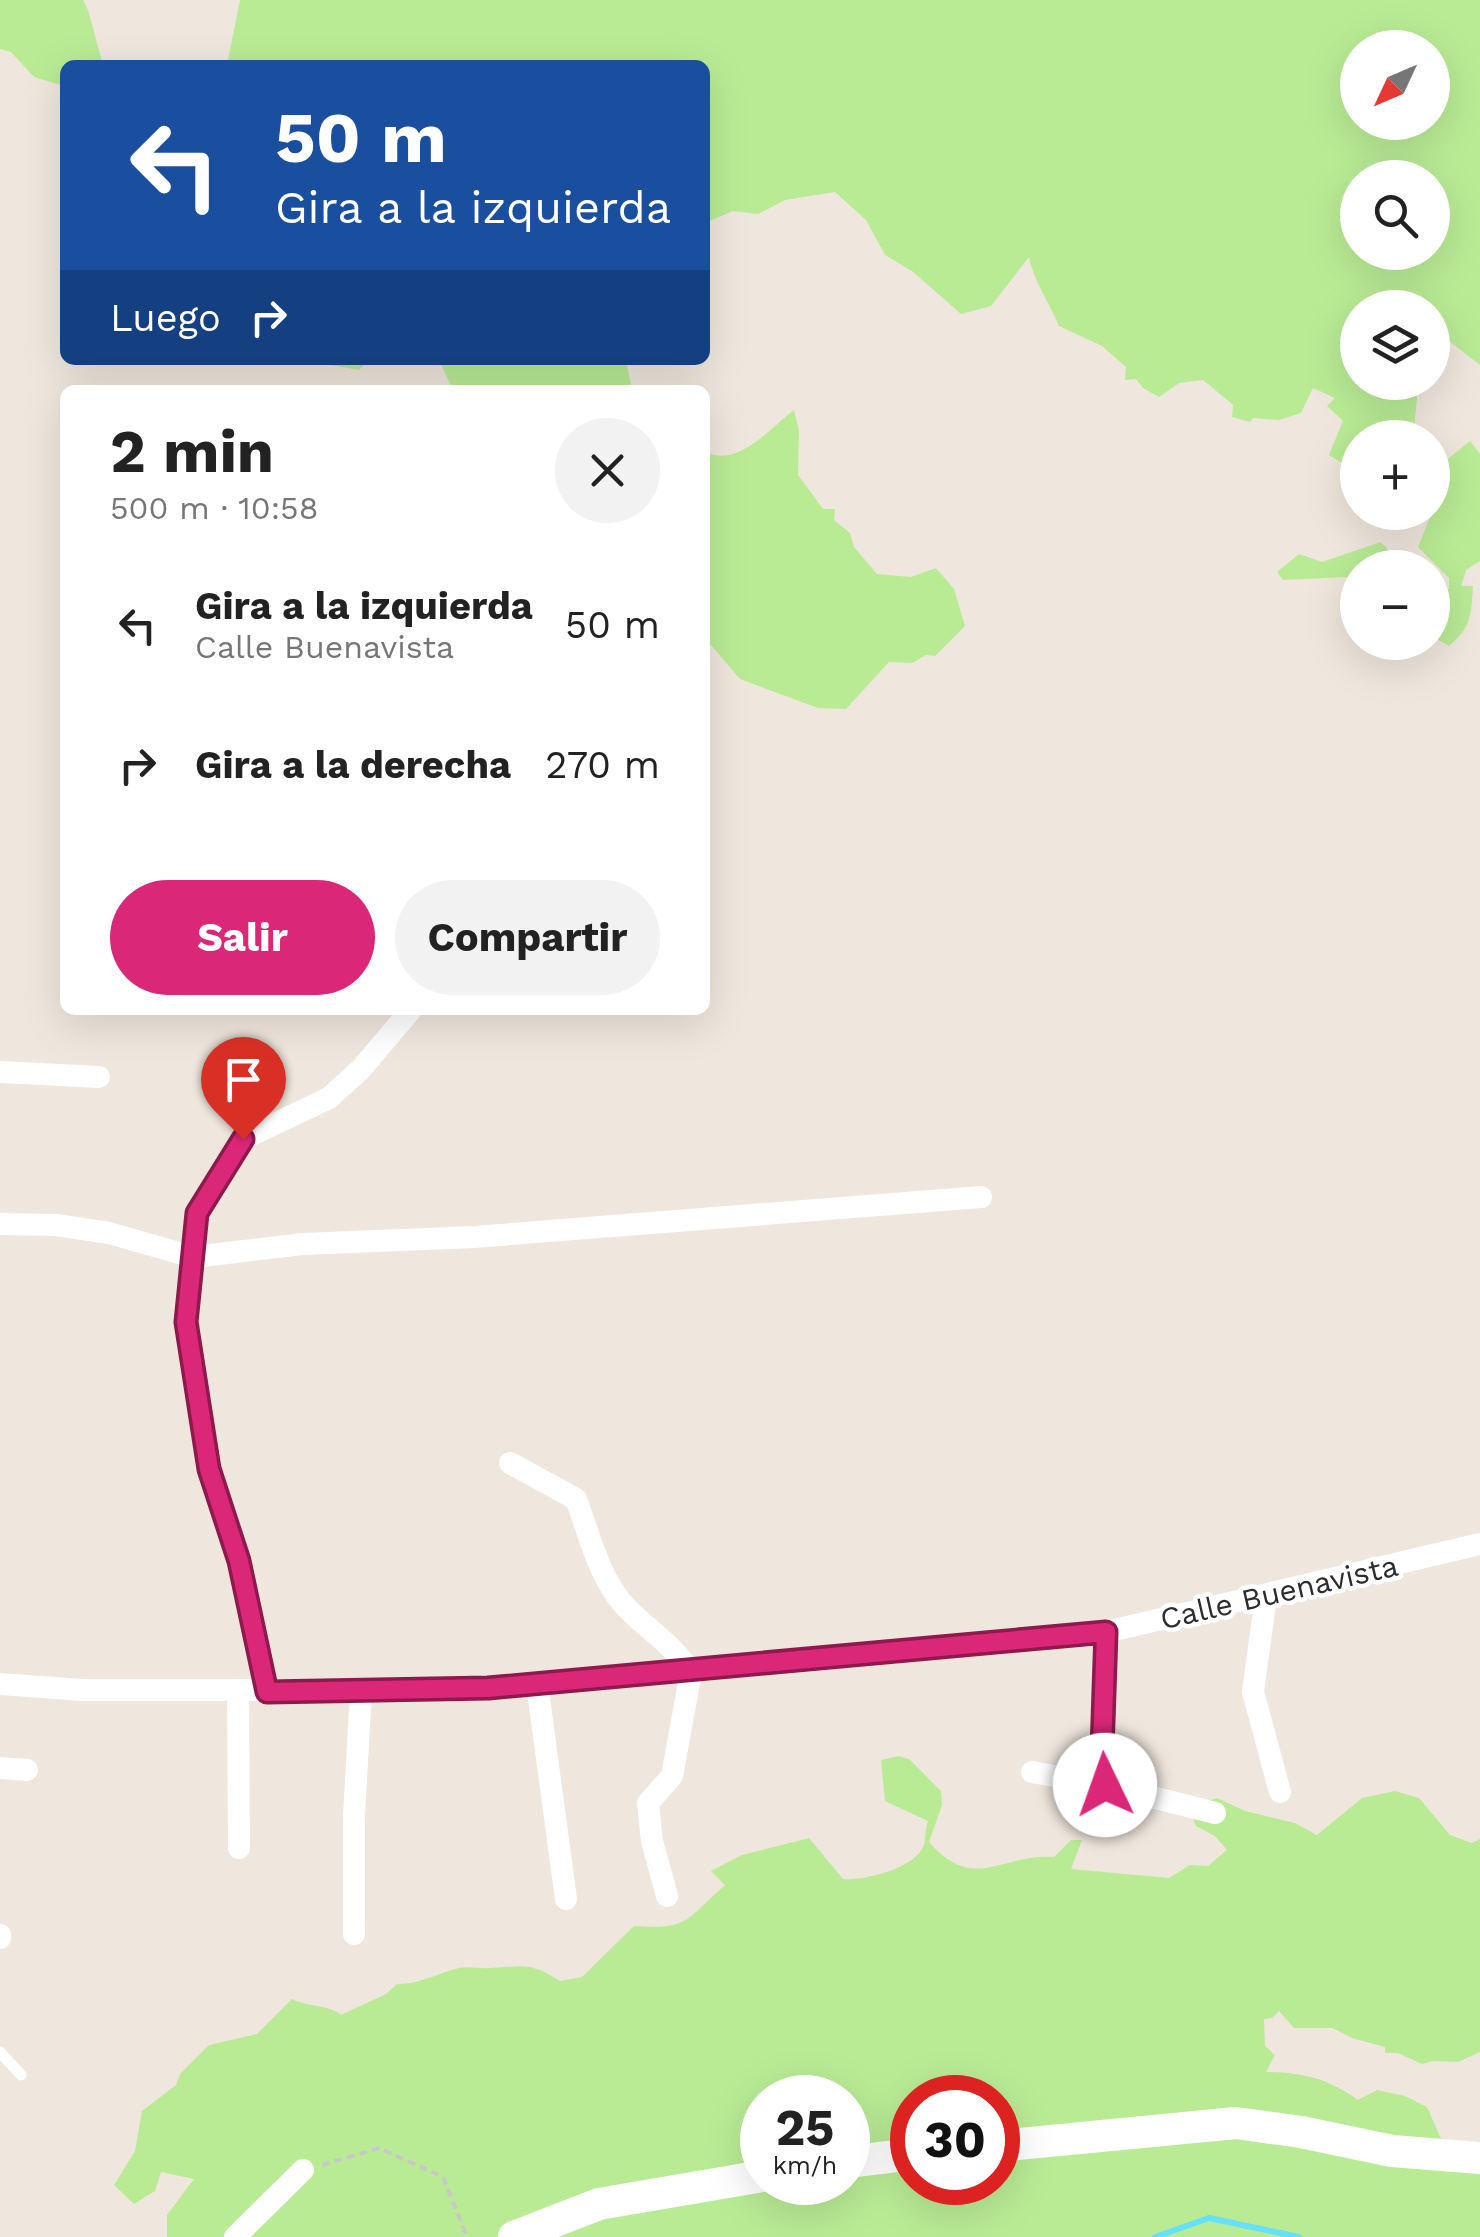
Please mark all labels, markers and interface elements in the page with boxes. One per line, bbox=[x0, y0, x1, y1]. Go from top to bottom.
north arrow bbox=[1340, 30, 1450, 140]
map controls bbox=[1340, 30, 1450, 660]
text: 50 m bbox=[275, 97, 447, 179]
icon: left bbox=[110, 100, 240, 230]
button: search bbox=[1340, 160, 1450, 270]
text: Gira a la izquierda bbox=[275, 181, 671, 234]
icon: right bbox=[241, 290, 296, 345]
button: layers bbox=[1340, 290, 1450, 400]
text: Luego bbox=[110, 296, 221, 340]
text: 2 min bbox=[110, 416, 274, 487]
button: close bbox=[555, 418, 660, 523]
button: + bbox=[1340, 420, 1450, 530]
text: 500 m · 10:58 bbox=[110, 489, 318, 527]
button: − bbox=[1340, 550, 1450, 660]
text: Gira a la izquierda bbox=[195, 584, 533, 628]
icon: left bbox=[110, 598, 165, 653]
text: 50 m bbox=[565, 603, 660, 647]
text: Calle Buenavista bbox=[195, 628, 454, 666]
icon: right bbox=[110, 738, 165, 793]
text: Gira a la derecha bbox=[195, 743, 511, 787]
text: 270 m bbox=[545, 743, 660, 787]
button: Salir bbox=[110, 880, 375, 995]
button: Compartir bbox=[395, 880, 660, 995]
pin bbox=[201, 1037, 286, 1140]
icon: arrive bbox=[216, 1052, 271, 1107]
street label: Calle Buenavista bbox=[1157, 1548, 1401, 1636]
position arrow bbox=[1053, 1733, 1157, 1837]
speed limit sign: 30 bbox=[890, 2075, 1020, 2205]
text: 25 bbox=[776, 2098, 834, 2157]
text: km/h bbox=[773, 2151, 837, 2180]

